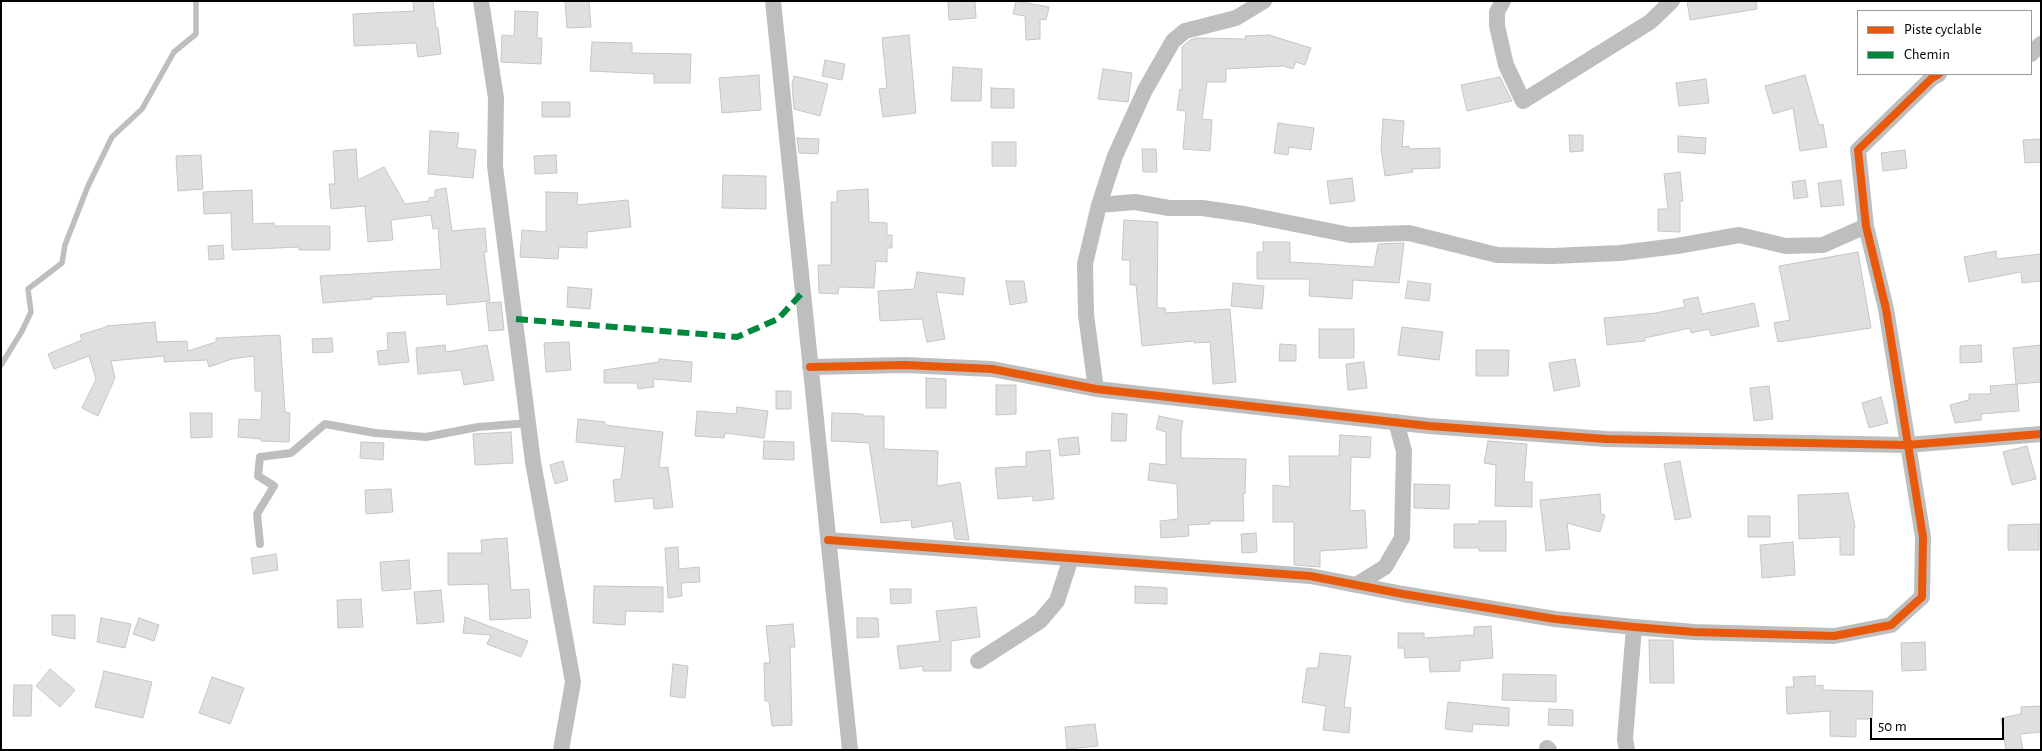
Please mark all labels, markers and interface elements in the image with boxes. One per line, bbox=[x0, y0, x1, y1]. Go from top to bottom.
legend bbox=[1857, 10, 2032, 75]
text: Piste cyclable bbox=[1904, 22, 1982, 37]
text: Chemin bbox=[1904, 47, 1950, 62]
scale bar bbox=[1872, 708, 2006, 740]
text: 50 m bbox=[1878, 719, 1907, 734]

